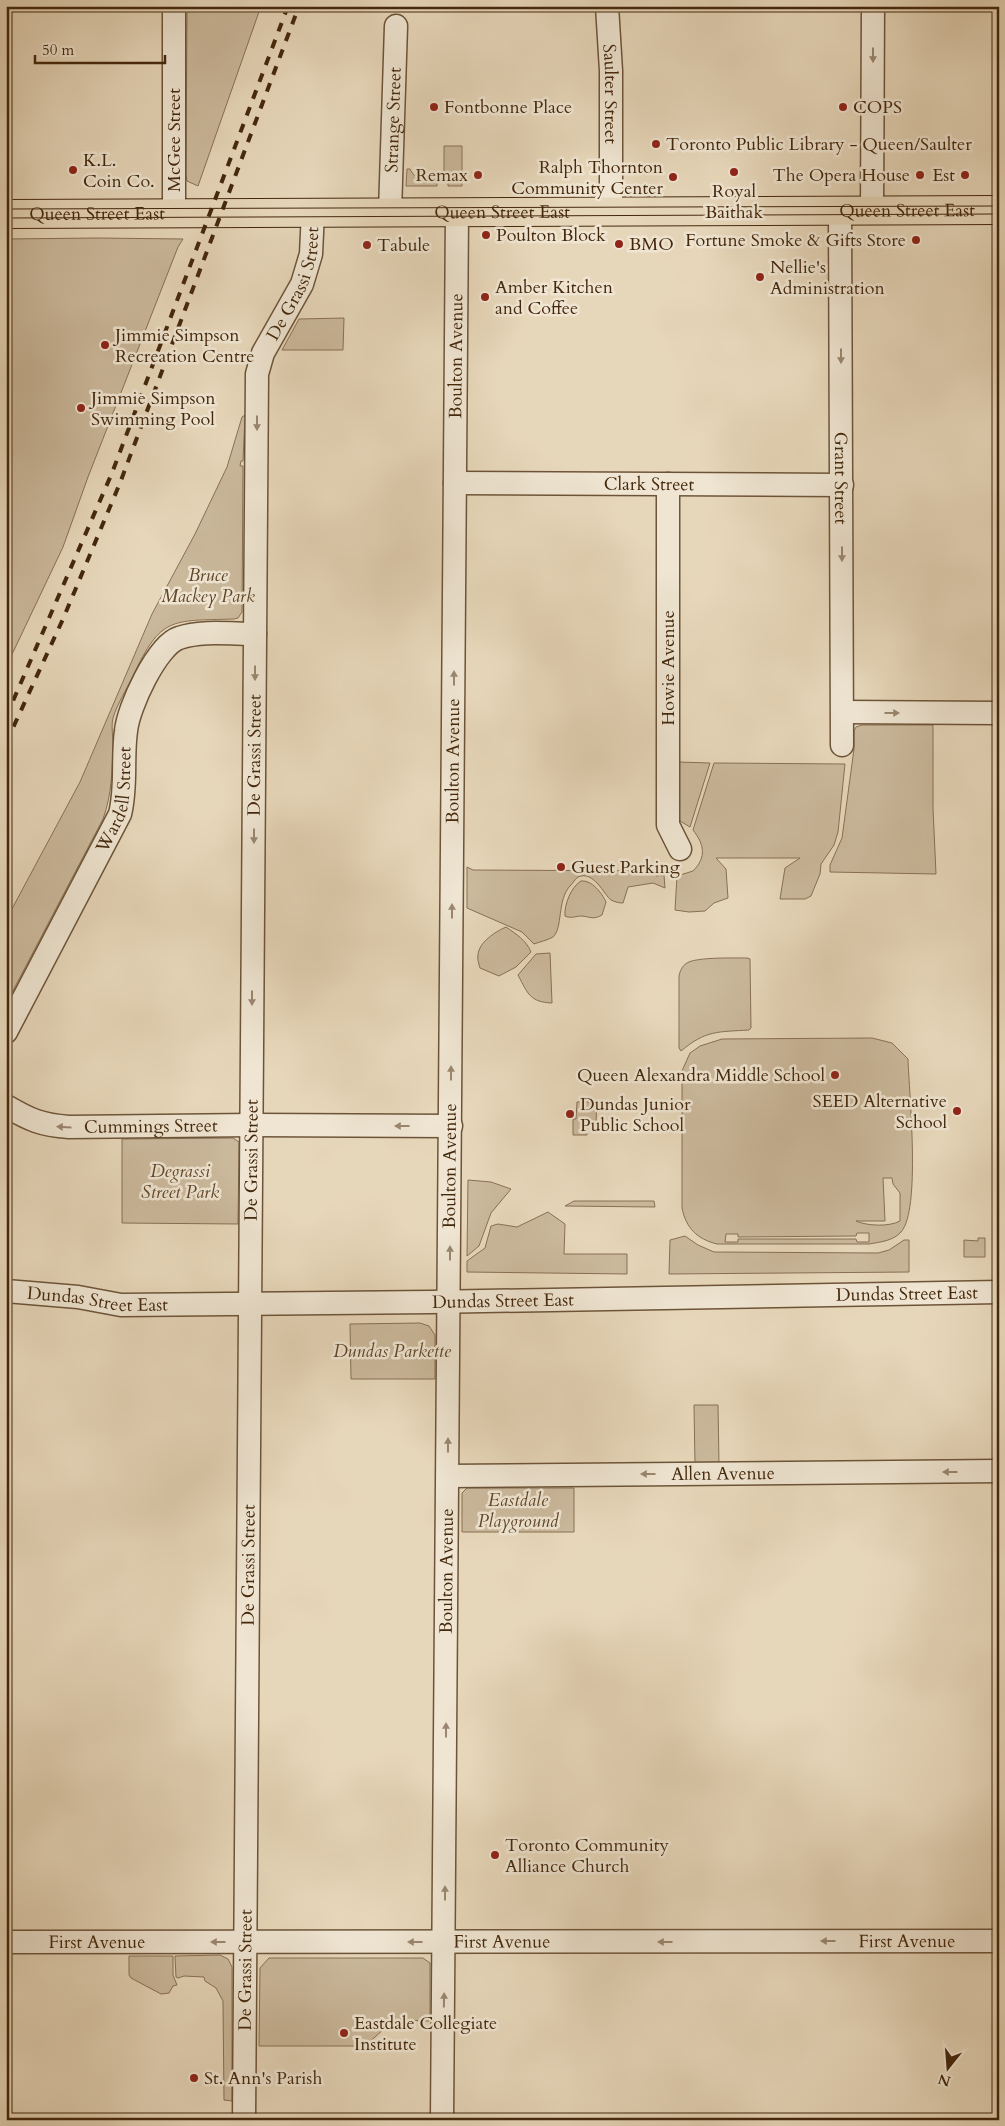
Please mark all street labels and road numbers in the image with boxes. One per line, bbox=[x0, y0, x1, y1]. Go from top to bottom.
street label: Saulter Street bbox=[596, 43, 623, 144]
street label: Strange Street bbox=[379, 66, 408, 173]
street label: McGee Street bbox=[162, 88, 187, 192]
street label: Queen Street East bbox=[839, 198, 975, 224]
street label: Queen Street East bbox=[434, 200, 570, 225]
street label: Queen Street East bbox=[29, 201, 165, 227]
street label: De Grassi Street bbox=[261, 226, 325, 345]
street label: Boulton Avenue bbox=[443, 293, 469, 419]
street label: Grant Street bbox=[828, 432, 853, 525]
street label: Clark Street bbox=[604, 472, 695, 497]
street label: Howie Avenue bbox=[656, 610, 681, 726]
street label: De Grassi Street bbox=[242, 694, 268, 816]
street label: Boulton Avenue bbox=[440, 698, 466, 824]
street label: Wardell Street bbox=[90, 746, 138, 858]
street label: De Grassi Street bbox=[239, 1099, 265, 1221]
street label: Boulton Avenue bbox=[437, 1103, 463, 1229]
street label: Cummings Street bbox=[84, 1113, 218, 1140]
street label: Dundas Street East bbox=[836, 1280, 978, 1308]
street label: Dundas Street East bbox=[26, 1281, 168, 1318]
street label: Dundas Street East bbox=[432, 1287, 574, 1315]
street label: Allen Avenue bbox=[671, 1461, 775, 1487]
street label: De Grassi Street bbox=[236, 1504, 262, 1626]
street label: Boulton Avenue bbox=[434, 1508, 460, 1634]
street label: De Grassi Street bbox=[233, 1909, 259, 2031]
street label: First Avenue bbox=[454, 1929, 550, 1955]
street label: First Avenue bbox=[859, 1929, 955, 1954]
street label: First Avenue bbox=[49, 1930, 145, 1955]

